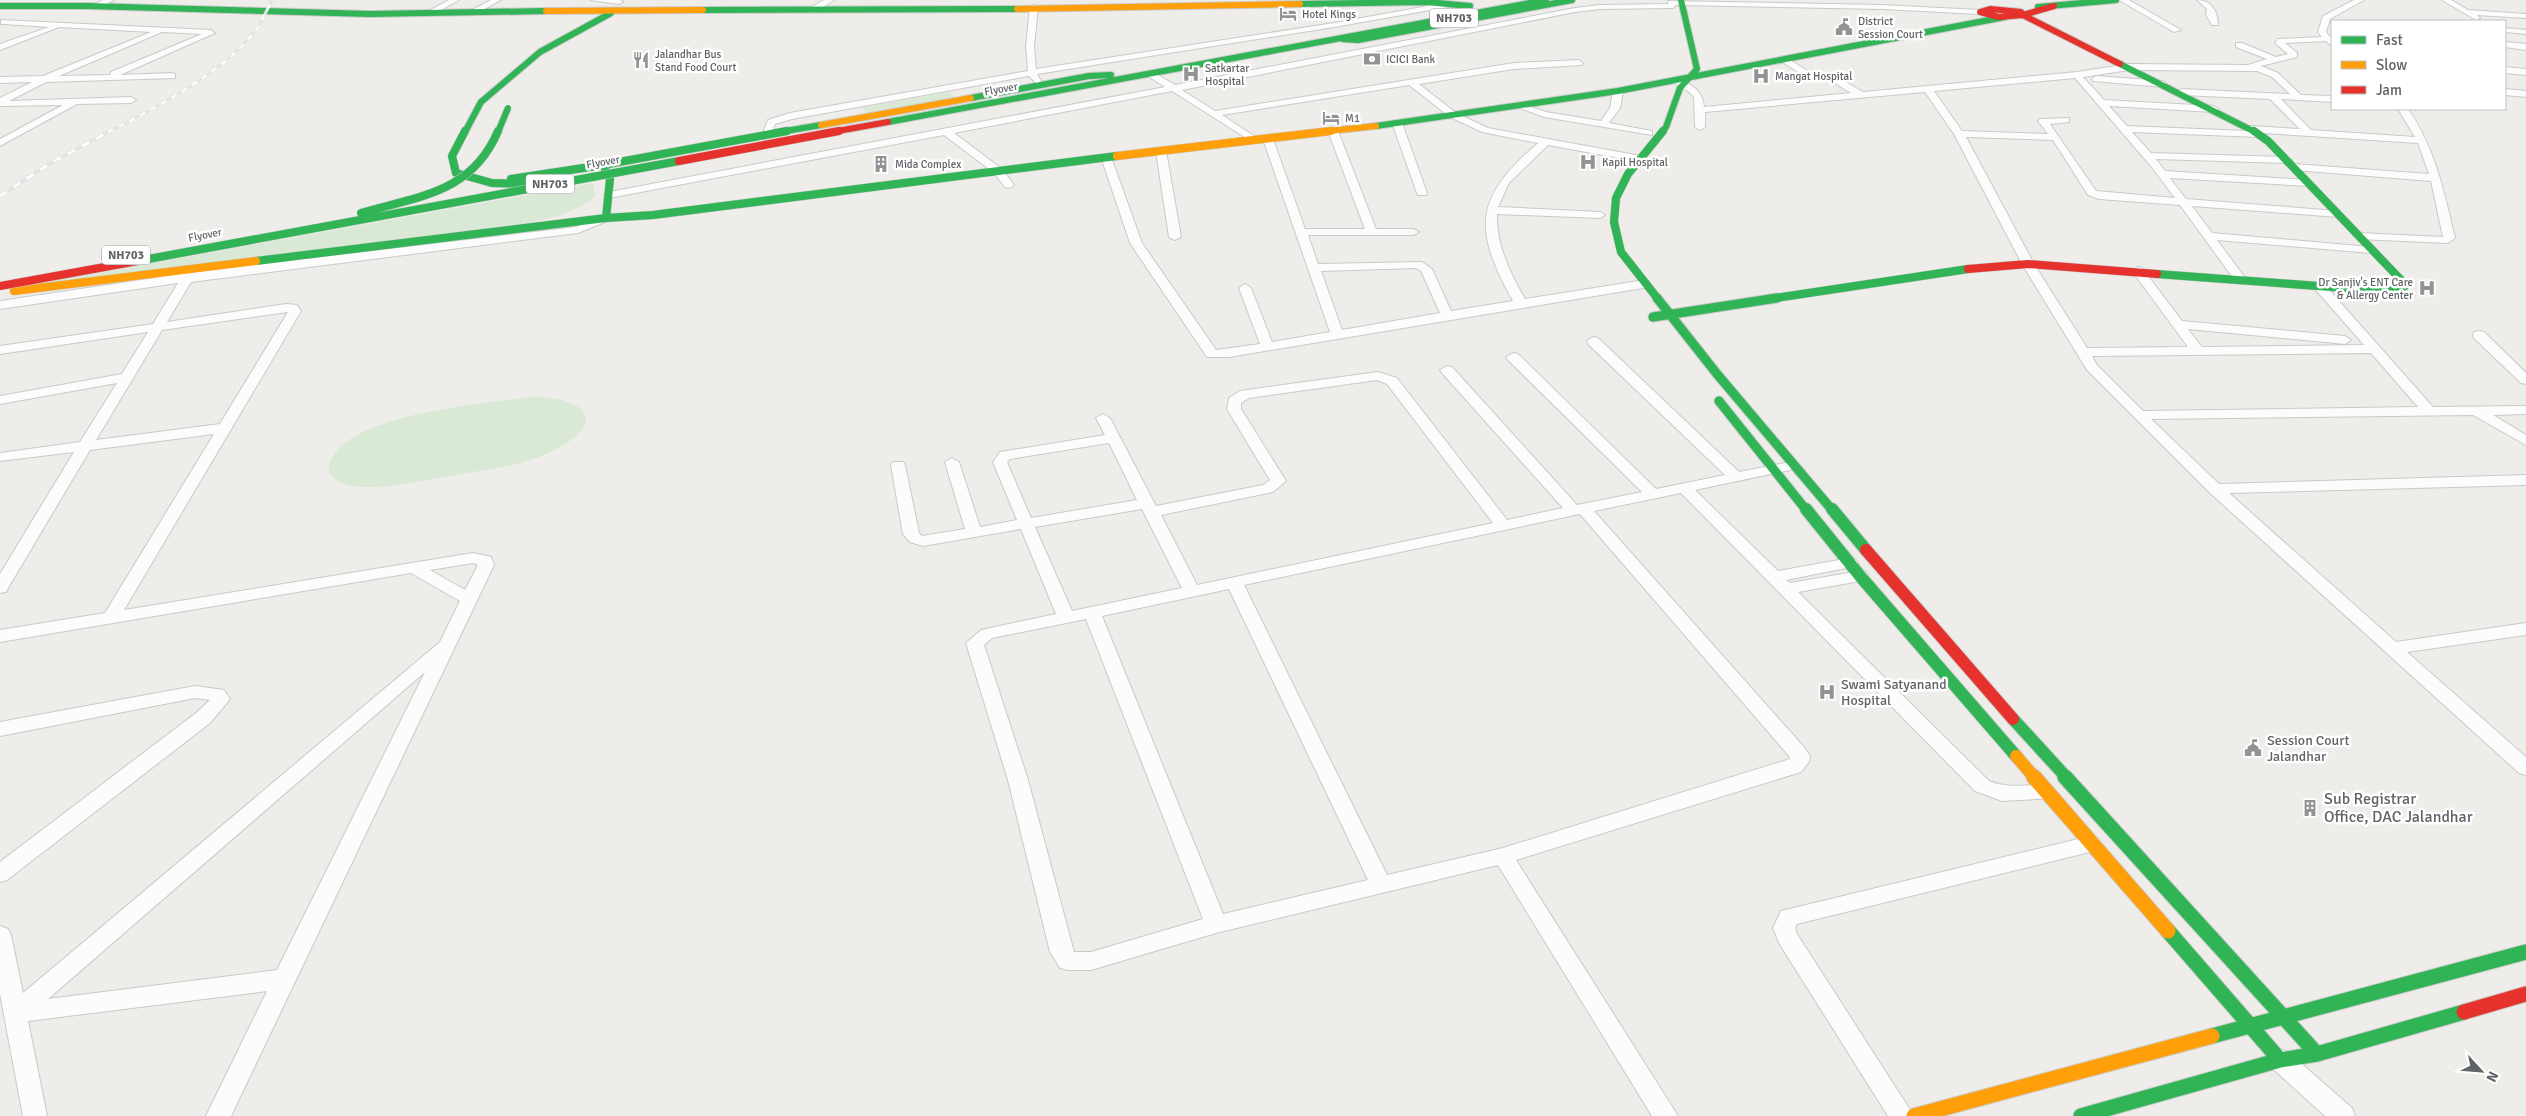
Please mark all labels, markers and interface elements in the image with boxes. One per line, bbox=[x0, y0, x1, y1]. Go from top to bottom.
hotel icon: Hotel Kings bbox=[1278, 4, 1298, 24]
place label: Hotel Kings bbox=[1302, 8, 1356, 21]
road number: NH703 bbox=[1430, 8, 1478, 28]
place label: District Session Court bbox=[1858, 15, 1923, 41]
public building icon: District Session Court bbox=[1834, 17, 1854, 37]
legend bbox=[2331, 20, 2506, 110]
text: Fast bbox=[2376, 31, 2403, 49]
place label: Jalandhar Bus Stand Food Court bbox=[655, 48, 736, 74]
bank icon: ICICI Bank bbox=[1362, 49, 1382, 69]
restaurant icon: Jalandhar Bus Stand Food Court bbox=[631, 50, 651, 70]
place label: ICICI Bank bbox=[1386, 53, 1436, 66]
text: Slow bbox=[2376, 56, 2407, 74]
place label: Satkartar Hospital bbox=[1205, 62, 1249, 88]
hospital icon: Satkartar Hospital bbox=[1181, 64, 1201, 84]
hospital icon: Mangat Hospital bbox=[1751, 66, 1771, 86]
place label: Mangat Hospital bbox=[1775, 70, 1852, 83]
street label: Flyover bbox=[983, 80, 1019, 98]
text: Jam bbox=[2376, 81, 2402, 99]
hotel icon: M1 bbox=[1321, 108, 1341, 128]
place label: M1 bbox=[1345, 112, 1360, 125]
hospital icon: Kapil Hospital bbox=[1578, 152, 1598, 172]
street label: Flyover bbox=[585, 153, 621, 171]
building icon: Mida Complex bbox=[871, 154, 891, 174]
place label: Kapil Hospital bbox=[1602, 156, 1668, 169]
place label: Mida Complex bbox=[895, 158, 961, 171]
road number: NH703 bbox=[526, 174, 574, 193]
street label: Flyover bbox=[187, 225, 223, 245]
road number: NH703 bbox=[102, 246, 150, 264]
place label: Dr Sanjiv's ENT Care & Allergy Center bbox=[2318, 276, 2413, 302]
hospital icon: Dr Sanjiv's ENT Care & Allergy Center bbox=[2417, 278, 2437, 298]
place label: Swami Satyanand Hospital bbox=[1841, 676, 1947, 709]
hospital icon: Swami Satyanand Hospital bbox=[1817, 682, 1837, 702]
place label: Session Court Jalandhar bbox=[2267, 732, 2350, 765]
public building icon: Session Court Jalandhar bbox=[2243, 738, 2263, 758]
place label: Sub Registrar Office, DAC Jalandhar bbox=[2324, 789, 2473, 827]
building icon: Sub Registrar Office, DAC Jalandhar bbox=[2300, 798, 2320, 818]
north arrow bbox=[2456, 1046, 2506, 1096]
text: N bbox=[2482, 1068, 2502, 1085]

